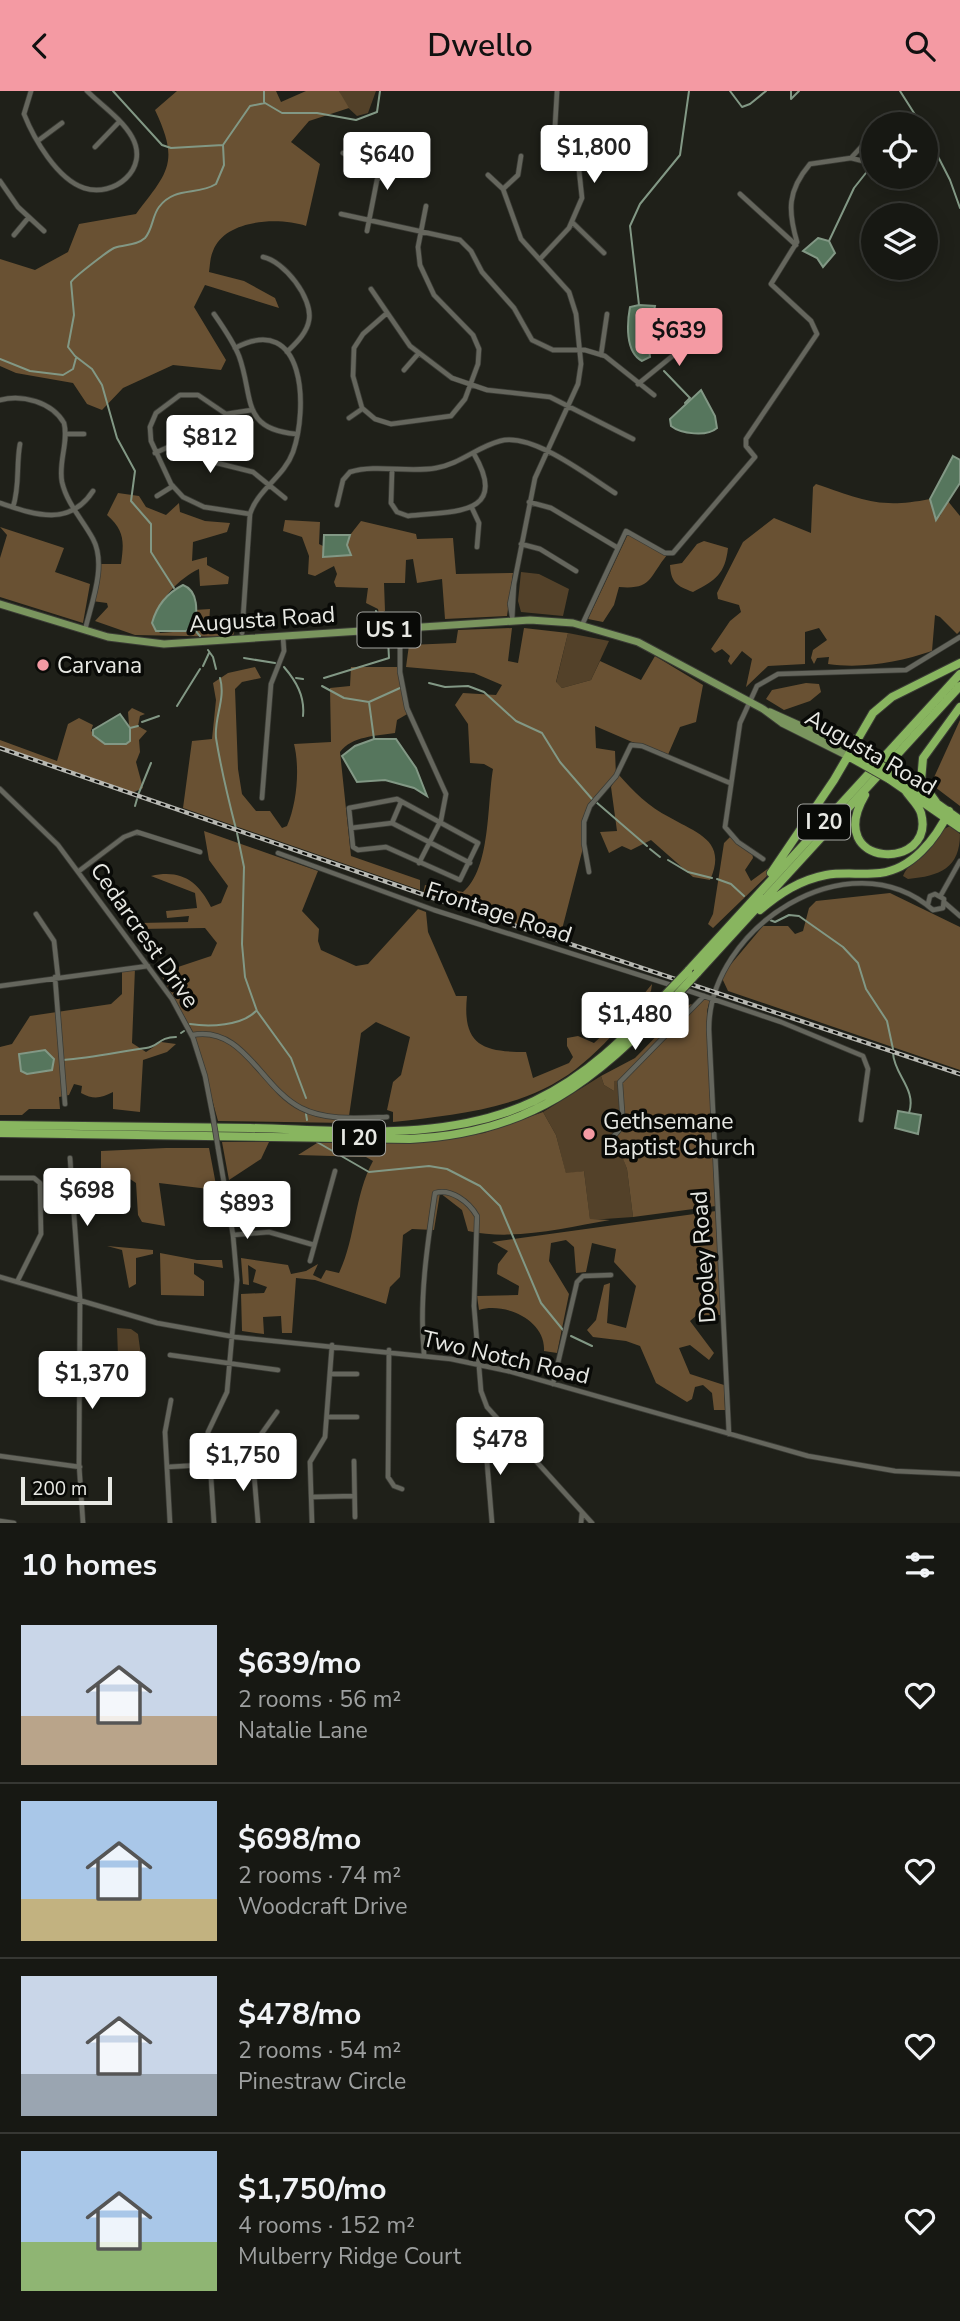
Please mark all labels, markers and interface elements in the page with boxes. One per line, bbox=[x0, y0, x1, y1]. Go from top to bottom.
text: Dwello bbox=[427, 24, 533, 67]
icon: back bbox=[21, 27, 59, 65]
icon: search bbox=[901, 27, 939, 65]
map controls bbox=[861, 112, 938, 280]
button: locate bbox=[861, 112, 938, 189]
pin: $1,800 bbox=[537, 125, 651, 185]
text: $1,800 bbox=[557, 132, 631, 163]
pin: $640 bbox=[346, 133, 428, 192]
text: $640 bbox=[359, 139, 415, 170]
button: layers bbox=[861, 203, 938, 280]
pin: $639 bbox=[638, 309, 720, 368]
text: $639 bbox=[651, 315, 707, 346]
pin: $812 bbox=[169, 415, 251, 475]
text: $812 bbox=[182, 422, 238, 453]
street label: Augusta Road bbox=[188, 599, 336, 640]
road number: US 1 bbox=[358, 613, 420, 647]
place label: Carvana bbox=[57, 650, 142, 681]
marker: Carvana bbox=[35, 657, 51, 673]
street label: Augusta Road bbox=[799, 702, 942, 803]
road number: I 20 bbox=[798, 805, 850, 839]
street label: Cedarcrest Drive bbox=[83, 856, 206, 1014]
street label: Frontage Road bbox=[422, 874, 576, 951]
pin: $1,480 bbox=[578, 993, 692, 1052]
text: $1,480 bbox=[598, 999, 672, 1030]
place label: Gethsemane Baptist Church bbox=[603, 1106, 756, 1163]
road number: I 20 bbox=[333, 1121, 385, 1155]
marker: Gethsemane Baptist Church bbox=[581, 1126, 597, 1142]
pin: $698 bbox=[46, 1169, 128, 1228]
text: $698 bbox=[59, 1175, 115, 1206]
pin: $893 bbox=[206, 1181, 288, 1241]
text: $893 bbox=[219, 1188, 275, 1219]
street label: Dooley Road bbox=[683, 1190, 724, 1324]
street label: Two Notch Road bbox=[419, 1323, 593, 1392]
pin: $1,370 bbox=[35, 1351, 149, 1411]
text: $1,370 bbox=[55, 1358, 129, 1389]
pin: $478 bbox=[459, 1417, 541, 1477]
text: $478 bbox=[472, 1424, 528, 1455]
pin: $1,750 bbox=[186, 1433, 300, 1493]
text: $1,750 bbox=[206, 1440, 280, 1471]
scale bar bbox=[21, 1474, 112, 1506]
text: 200 m bbox=[32, 1476, 87, 1502]
text: 10 homes bbox=[21, 1545, 157, 1586]
icon: filters bbox=[901, 1546, 939, 1584]
text: $639/mo bbox=[238, 1643, 361, 1684]
icon: home bbox=[77, 1653, 161, 1737]
icon: heart bbox=[901, 1676, 939, 1714]
text: 2 rooms · 56 m² bbox=[238, 1684, 401, 1715]
text: Natalie Lane bbox=[238, 1715, 368, 1746]
text: $698/mo bbox=[238, 1819, 361, 1860]
icon: home bbox=[77, 1829, 161, 1913]
icon: heart bbox=[901, 1852, 939, 1890]
text: 2 rooms · 74 m² bbox=[238, 1860, 401, 1891]
text: Woodcraft Drive bbox=[238, 1891, 408, 1922]
text: $478/mo bbox=[238, 1994, 361, 2035]
icon: home bbox=[77, 2004, 161, 2088]
icon: heart bbox=[901, 2027, 939, 2065]
text: 2 rooms · 54 m² bbox=[238, 2035, 401, 2066]
text: Pinestraw Circle bbox=[238, 2066, 406, 2097]
text: $1,750/mo bbox=[238, 2169, 387, 2210]
icon: home bbox=[77, 2179, 161, 2263]
icon: heart bbox=[901, 2202, 939, 2240]
text: 4 rooms · 152 m² bbox=[238, 2210, 415, 2241]
text: Mulberry Ridge Court bbox=[238, 2241, 461, 2272]

